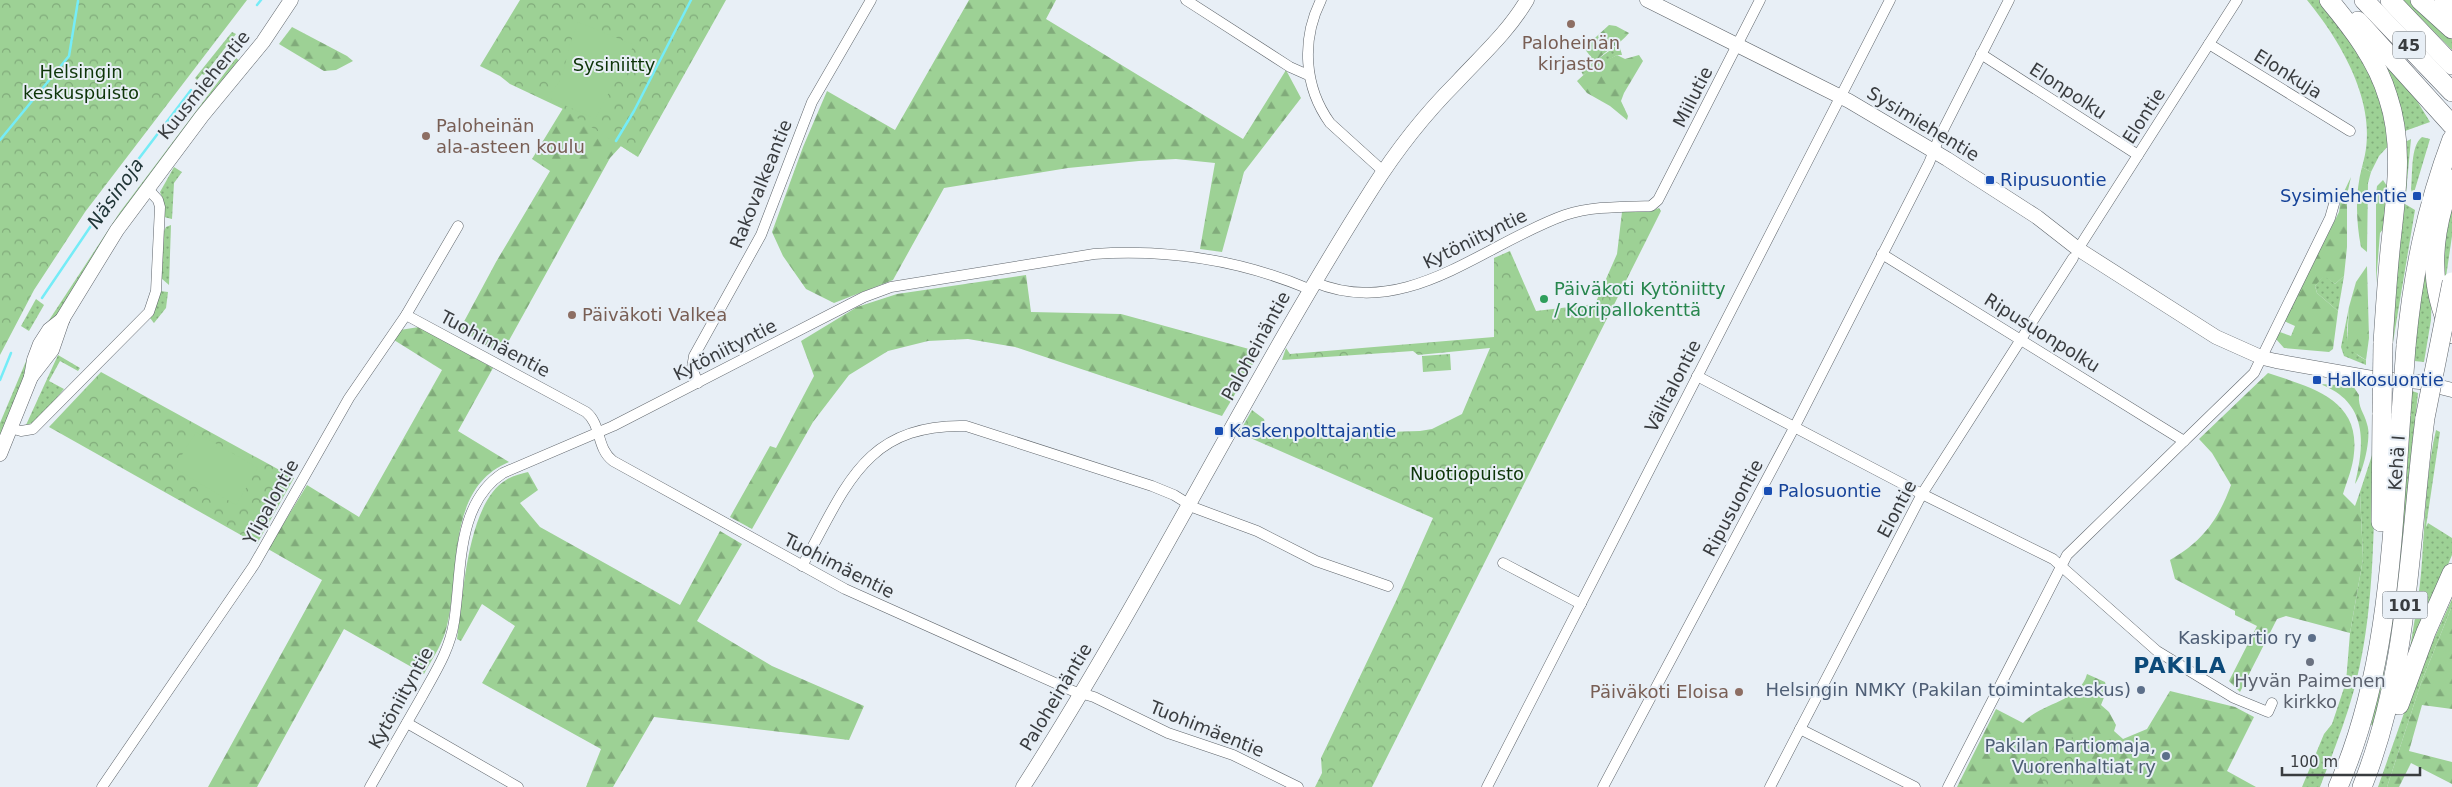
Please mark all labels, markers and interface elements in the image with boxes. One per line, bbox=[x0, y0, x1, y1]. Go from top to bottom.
marker: Paloheinän kirjasto bbox=[1565, 18, 1577, 30]
street label: Kuusmiehentie bbox=[153, 26, 254, 143]
place label: Paloheinän kirjasto bbox=[1522, 32, 1620, 74]
road number: 45 bbox=[2393, 32, 2425, 58]
street label: Elonkuja bbox=[2250, 45, 2326, 103]
park label: Sysiniitty bbox=[573, 54, 656, 75]
street label: Elonpolku bbox=[2026, 58, 2111, 123]
park label: Helsingin keskuspuisto bbox=[23, 61, 139, 103]
street label: Miilutie bbox=[1668, 63, 1717, 131]
street label: Sysimiehentie bbox=[1863, 82, 1983, 165]
street label: Elontie bbox=[2118, 84, 2169, 147]
place label: Paloheinän ala-asteen koulu bbox=[436, 115, 585, 157]
street label: Rakovalkeantie bbox=[725, 116, 796, 251]
marker: Paloheinän ala-asteen koulu bbox=[420, 130, 432, 142]
water label: Näsinoja bbox=[82, 154, 148, 232]
place label: Ripusuontie bbox=[2000, 169, 2107, 190]
marker: Ripusuontie bbox=[1984, 174, 1996, 186]
place label: Sysimiehentie bbox=[2280, 185, 2407, 206]
marker: Sysimiehentie bbox=[2411, 190, 2423, 202]
street label: Kytöniityntie bbox=[1419, 204, 1530, 273]
place label: Päiväkoti Kytöniitty / Koripallokenttä bbox=[1554, 278, 1726, 320]
street label: Paloheinäntie bbox=[1217, 288, 1294, 404]
street label: Ripusuonpolku bbox=[1981, 289, 2104, 377]
marker: Päiväkoti Kytöniitty / Koripallokenttä bbox=[1538, 293, 1550, 305]
place label: Päiväkoti Valkea bbox=[582, 304, 727, 325]
street label: Tuohimäentie bbox=[436, 305, 554, 381]
marker: Päiväkoti Valkea bbox=[566, 309, 578, 321]
street label: Kytöniityntie bbox=[670, 315, 780, 385]
street label: Välitalontie bbox=[1640, 336, 1705, 435]
place label: Halkosuontie bbox=[2327, 369, 2444, 390]
marker: Halkosuontie bbox=[2311, 374, 2323, 386]
place label: Kaskenpolttajantie bbox=[1229, 420, 1396, 441]
marker: Kaskenpolttajantie bbox=[1213, 425, 1225, 437]
street label: Kehä I bbox=[2384, 435, 2409, 491]
street label: Ylipalontie bbox=[238, 456, 303, 549]
street label: Ripusuontie bbox=[1698, 456, 1767, 560]
park label: Nuotiopuisto bbox=[1410, 463, 1524, 484]
street label: Elontie bbox=[1873, 476, 1920, 541]
place label: Palosuontie bbox=[1778, 480, 1881, 501]
marker: Palosuontie bbox=[1762, 485, 1774, 497]
street label: Tuohimäentie bbox=[780, 528, 898, 602]
road number: 101 bbox=[2382, 592, 2428, 618]
place label: Kaskipartio ry bbox=[2178, 627, 2302, 648]
marker: Kaskipartio ry bbox=[2306, 632, 2318, 644]
street label: Paloheinäntie bbox=[1015, 639, 1096, 754]
street label: Kytöniityntie bbox=[364, 643, 437, 752]
district label: PAKILA bbox=[2133, 653, 2227, 678]
marker: Hyvän Paimenen kirkko bbox=[2304, 656, 2316, 668]
place label: Hyvän Paimenen kirkko bbox=[2234, 670, 2386, 712]
place label: Helsingin NMKY (Pakilan toimintakeskus) bbox=[1765, 679, 2131, 700]
place label: Päiväkoti Eloisa bbox=[1590, 681, 1729, 702]
marker: Helsingin NMKY (Pakilan toimintakeskus) bbox=[2135, 684, 2147, 696]
marker: Päiväkoti Eloisa bbox=[1733, 686, 1745, 698]
street label: Tuohimäentie bbox=[1146, 696, 1267, 761]
place label: Pakilan Partiomaja, Vuorenhaltiat ry bbox=[1984, 735, 2156, 777]
scale bar bbox=[2282, 744, 2420, 776]
marker: Pakilan Partiomaja, Vuorenhaltiat ry bbox=[2160, 750, 2172, 762]
text: 100 m bbox=[2290, 753, 2338, 771]

